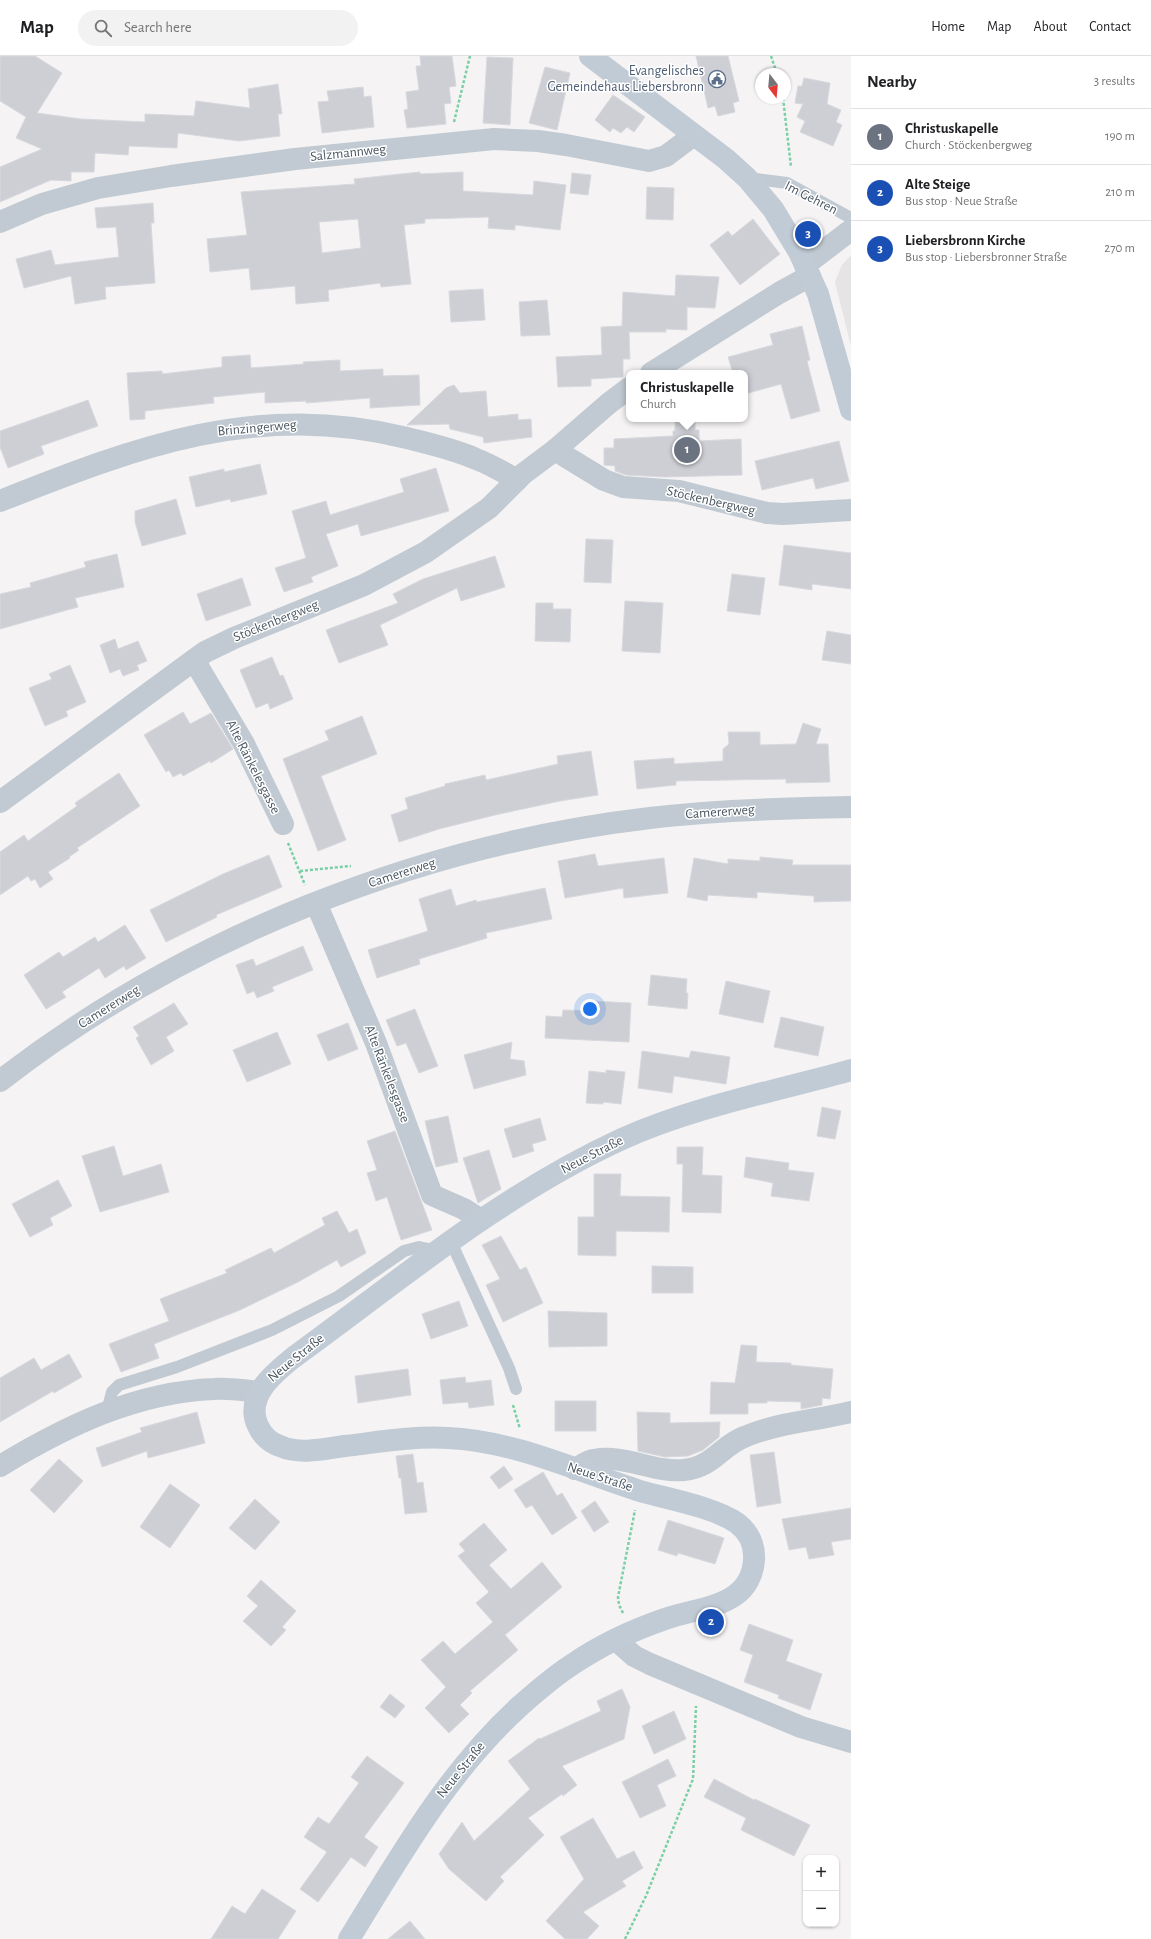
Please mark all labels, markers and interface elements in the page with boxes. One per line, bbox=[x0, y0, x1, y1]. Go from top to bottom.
search box bbox=[78, 10, 358, 46]
icon: search bbox=[92, 17, 114, 39]
text: Map bbox=[20, 18, 54, 37]
text: Search here bbox=[124, 20, 192, 35]
text: Home bbox=[931, 20, 965, 34]
text: Map bbox=[987, 20, 1011, 34]
text: About bbox=[1033, 20, 1067, 34]
text: Contact bbox=[1089, 20, 1131, 34]
place label: Evangelisches Gemeindehaus Liebersbronn bbox=[547, 64, 704, 94]
north arrow bbox=[755, 68, 791, 104]
public building icon: Evangelisches Gemeindehaus Liebersbronn bbox=[707, 69, 727, 89]
text: Nearby bbox=[867, 73, 917, 90]
text: 3 results bbox=[1094, 75, 1135, 88]
text: Christuskapelle bbox=[905, 121, 998, 136]
text: 1 bbox=[878, 130, 882, 143]
text: 190 m bbox=[1105, 130, 1135, 143]
text: Church · Stöckenbergweg bbox=[905, 139, 1032, 152]
street label: Salzmannweg bbox=[309, 142, 387, 164]
text: Alte Steige bbox=[905, 177, 970, 192]
street label: Im Gehren bbox=[782, 179, 840, 217]
text: 2 bbox=[877, 186, 883, 199]
text: 210 m bbox=[1105, 186, 1135, 199]
text: Bus stop · Neue Straße bbox=[905, 195, 1018, 208]
pin: 3 bbox=[795, 219, 821, 249]
text: Liebersbronn Kirche bbox=[905, 233, 1025, 248]
text: 3 bbox=[877, 242, 883, 255]
text: 270 m bbox=[1104, 242, 1135, 255]
text: Bus stop · Liebersbronner Straße bbox=[905, 251, 1067, 264]
popup bbox=[626, 370, 748, 422]
text: Christuskapelle bbox=[640, 380, 734, 395]
text: Church bbox=[640, 398, 676, 411]
street label: Brinzingerweg bbox=[217, 418, 297, 438]
pin: 1 bbox=[674, 435, 700, 465]
street label: Stöckenbergweg bbox=[665, 484, 757, 518]
street label: Stöckenbergweg bbox=[231, 598, 321, 644]
street label: Alte Ränkelesgasse bbox=[223, 718, 283, 816]
street label: Camererweg bbox=[685, 803, 755, 821]
street label: Camererweg bbox=[367, 856, 437, 890]
street label: Camererweg bbox=[76, 983, 142, 1031]
your location bbox=[580, 999, 600, 1019]
street label: Alte Ränkelesgasse bbox=[362, 1023, 412, 1125]
street label: Neue Straße bbox=[559, 1133, 625, 1177]
street label: Neue Straße bbox=[265, 1331, 327, 1385]
street label: Neue Straße bbox=[566, 1460, 634, 1494]
pin: 2 bbox=[698, 1607, 724, 1637]
street label: Neue Straße bbox=[434, 1739, 488, 1801]
map controls bbox=[803, 1855, 839, 1927]
button: + bbox=[803, 1855, 839, 1891]
button: − bbox=[803, 1891, 839, 1927]

